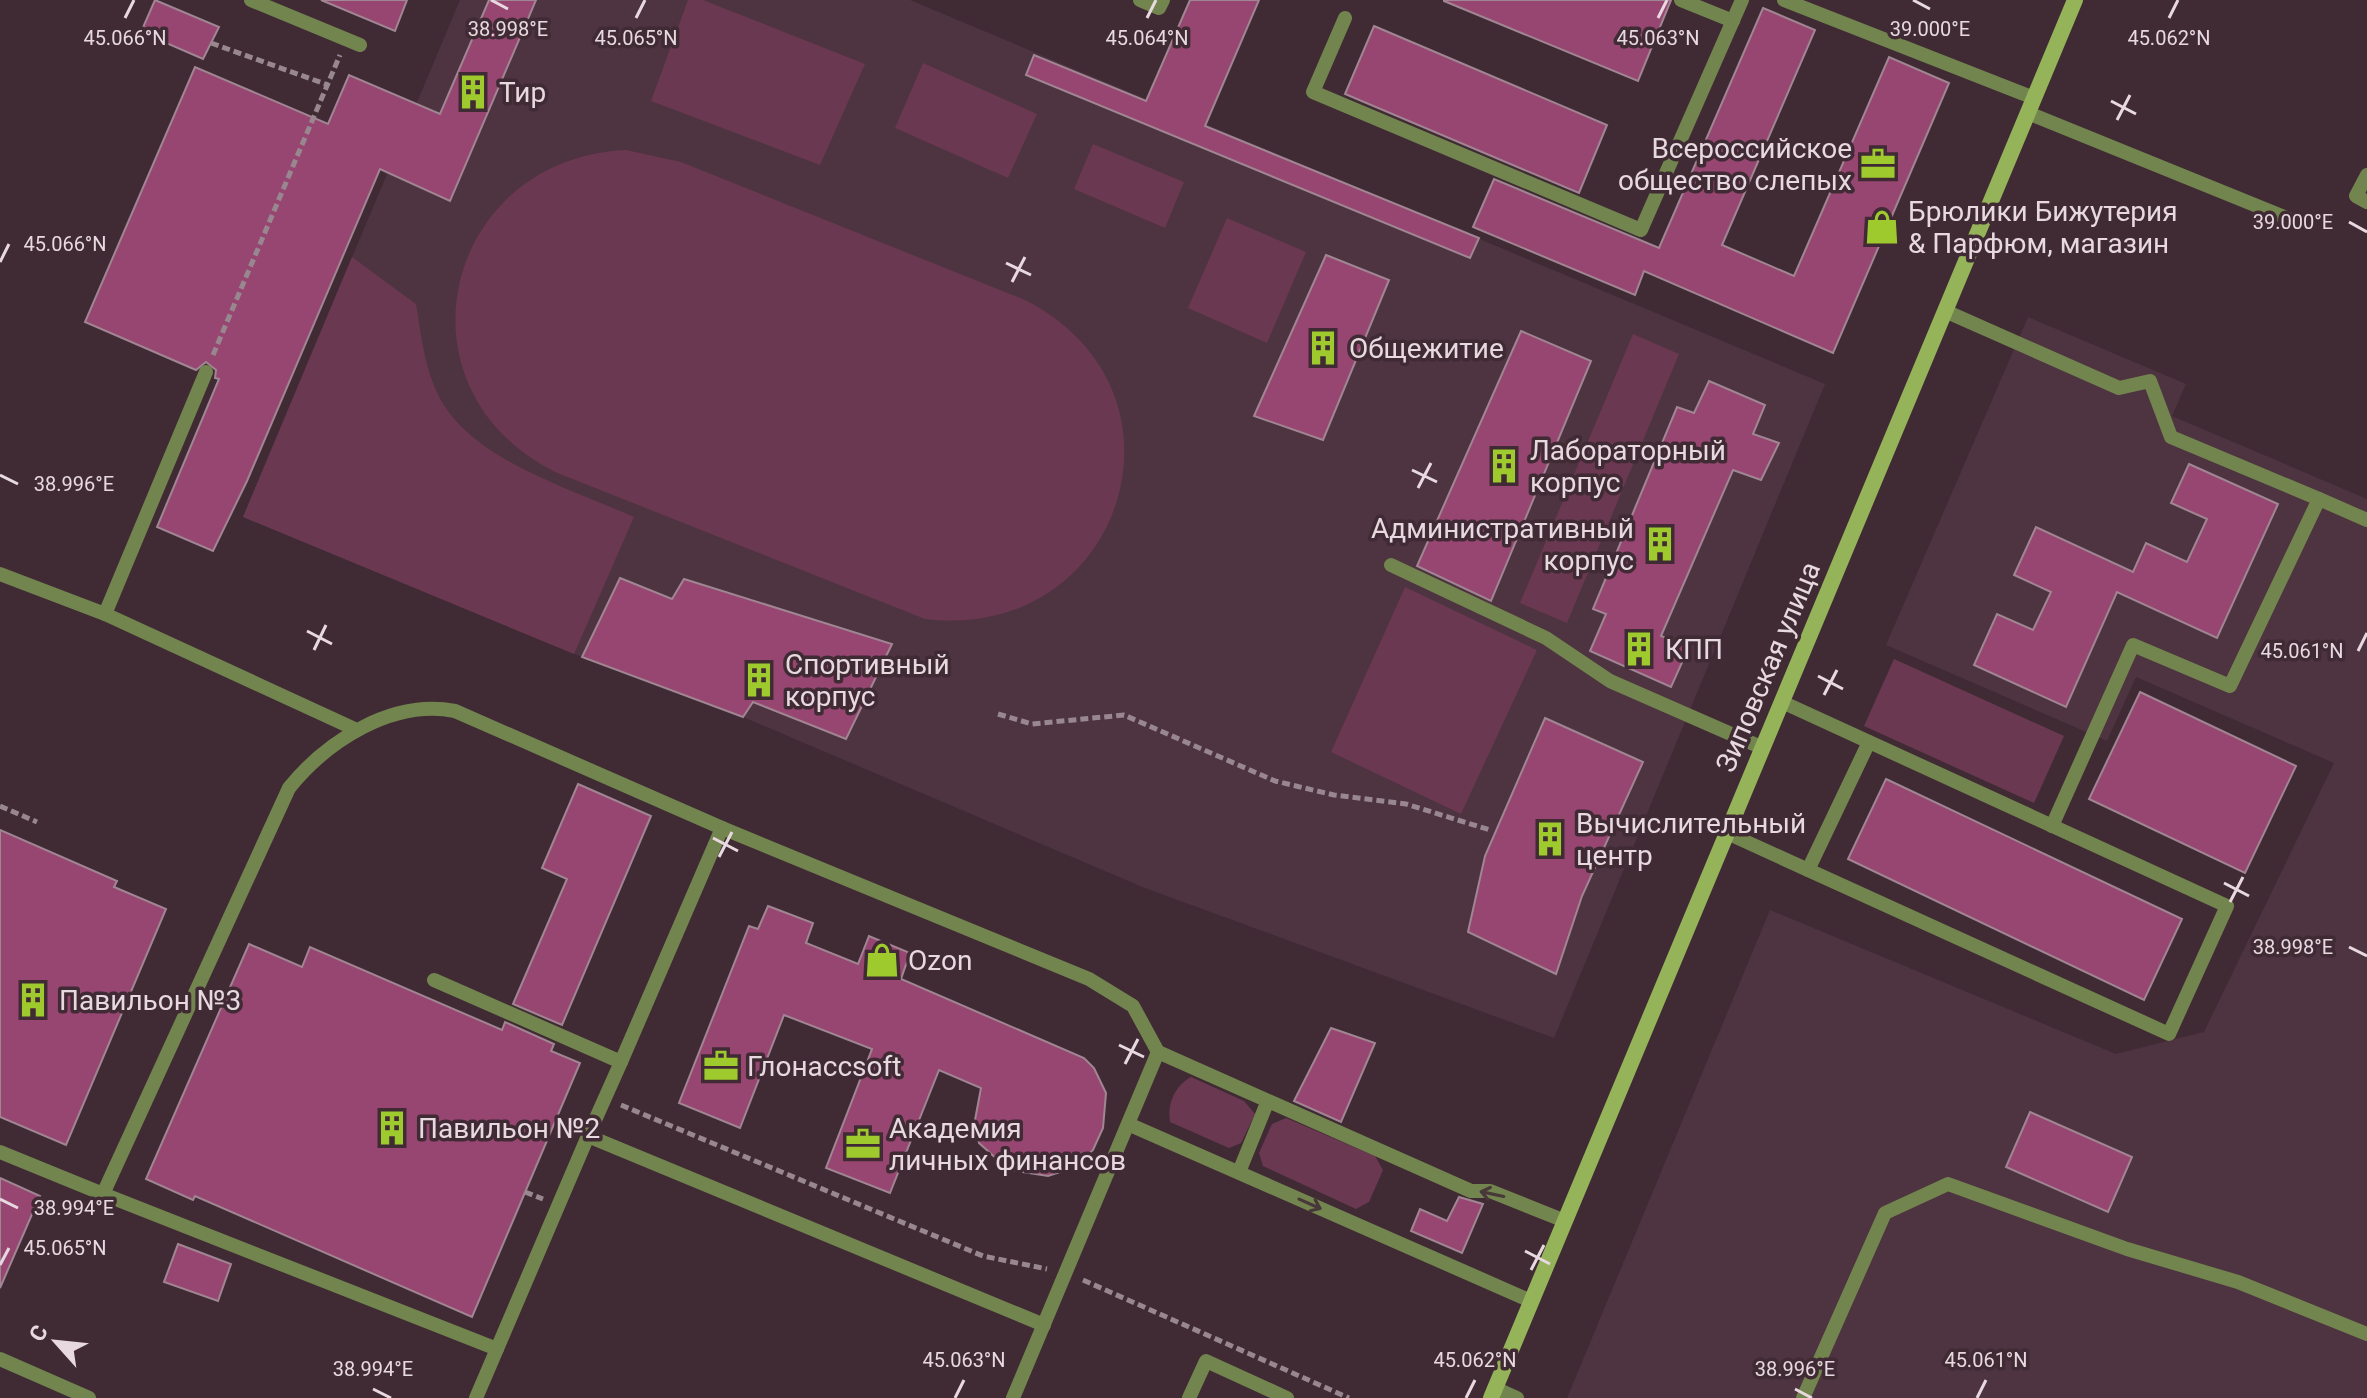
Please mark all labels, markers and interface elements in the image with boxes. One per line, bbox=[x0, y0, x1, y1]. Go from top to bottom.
text: 38.998°E bbox=[468, 17, 548, 41]
text: 39.000°E bbox=[1890, 17, 1970, 41]
text: 45.066°N bbox=[83, 26, 167, 50]
text: 45.065°N bbox=[594, 26, 678, 50]
text: 45.064°N bbox=[1105, 26, 1189, 50]
text: 45.063°N bbox=[1616, 26, 1700, 50]
text: 45.062°N bbox=[2127, 26, 2211, 50]
building icon: Тир bbox=[454, 73, 492, 111]
place label: Тир bbox=[499, 76, 546, 109]
place label: Всероссийское общество слепых bbox=[1618, 132, 1852, 197]
office icon: Всероссийское общество слепых bbox=[1859, 145, 1897, 183]
place label: Брюлики Бижутерия & Парфюм, магазин bbox=[1908, 195, 2178, 260]
shop icon: Брюлики Бижутерия & Парфюм, магазин bbox=[1863, 208, 1901, 246]
text: 39.000°E bbox=[2253, 210, 2333, 234]
text: 45.066°N bbox=[23, 232, 107, 256]
building icon: Общежитие bbox=[1304, 329, 1342, 367]
place label: Общежитие bbox=[1349, 332, 1504, 365]
place label: Лабораторный корпус bbox=[1530, 434, 1726, 499]
building icon: Лабораторный корпус bbox=[1485, 447, 1523, 485]
text: 38.996°E bbox=[34, 472, 114, 496]
place label: Административный корпус bbox=[1371, 512, 1634, 577]
building icon: Административный корпус bbox=[1641, 525, 1679, 563]
street label: Зиповская улица bbox=[1709, 557, 1827, 777]
building icon: КПП bbox=[1620, 630, 1658, 668]
place label: КПП bbox=[1665, 633, 1723, 666]
text: 45.061°N bbox=[2260, 639, 2344, 663]
place label: Спортивный корпус bbox=[785, 648, 950, 713]
building icon: Спортивный корпус bbox=[740, 661, 778, 699]
place label: Вычислительный центр bbox=[1576, 807, 1806, 872]
building icon: Вычислительный центр bbox=[1531, 820, 1569, 858]
text: 38.998°E bbox=[2253, 935, 2333, 959]
shop icon: Ozon bbox=[863, 941, 901, 979]
place label: Ozon bbox=[908, 944, 972, 977]
building icon: Павильон №3 bbox=[14, 981, 52, 1019]
place label: Павильон №3 bbox=[59, 984, 241, 1017]
office icon: Глонассsoft bbox=[702, 1047, 740, 1085]
place label: Глонассsoft bbox=[747, 1050, 901, 1083]
building icon: Павильон №2 bbox=[373, 1109, 411, 1147]
place label: Павильон №2 bbox=[418, 1112, 600, 1145]
place label: Академия личных финансов bbox=[889, 1112, 1126, 1177]
office icon: Академия личных финансов bbox=[844, 1125, 882, 1163]
one-way arrow bbox=[1480, 1186, 1506, 1201]
text: 38.994°E bbox=[34, 1196, 114, 1220]
one-way arrow bbox=[1297, 1197, 1322, 1212]
text: 45.065°N bbox=[23, 1236, 107, 1260]
north arrow bbox=[16, 1302, 96, 1382]
text: С bbox=[24, 1321, 53, 1345]
text: 45.063°N bbox=[922, 1348, 1006, 1372]
text: 45.062°N bbox=[1433, 1348, 1517, 1372]
text: 45.061°N bbox=[1944, 1348, 2028, 1372]
text: 38.994°E bbox=[333, 1357, 413, 1381]
text: 38.996°E bbox=[1755, 1357, 1835, 1381]

